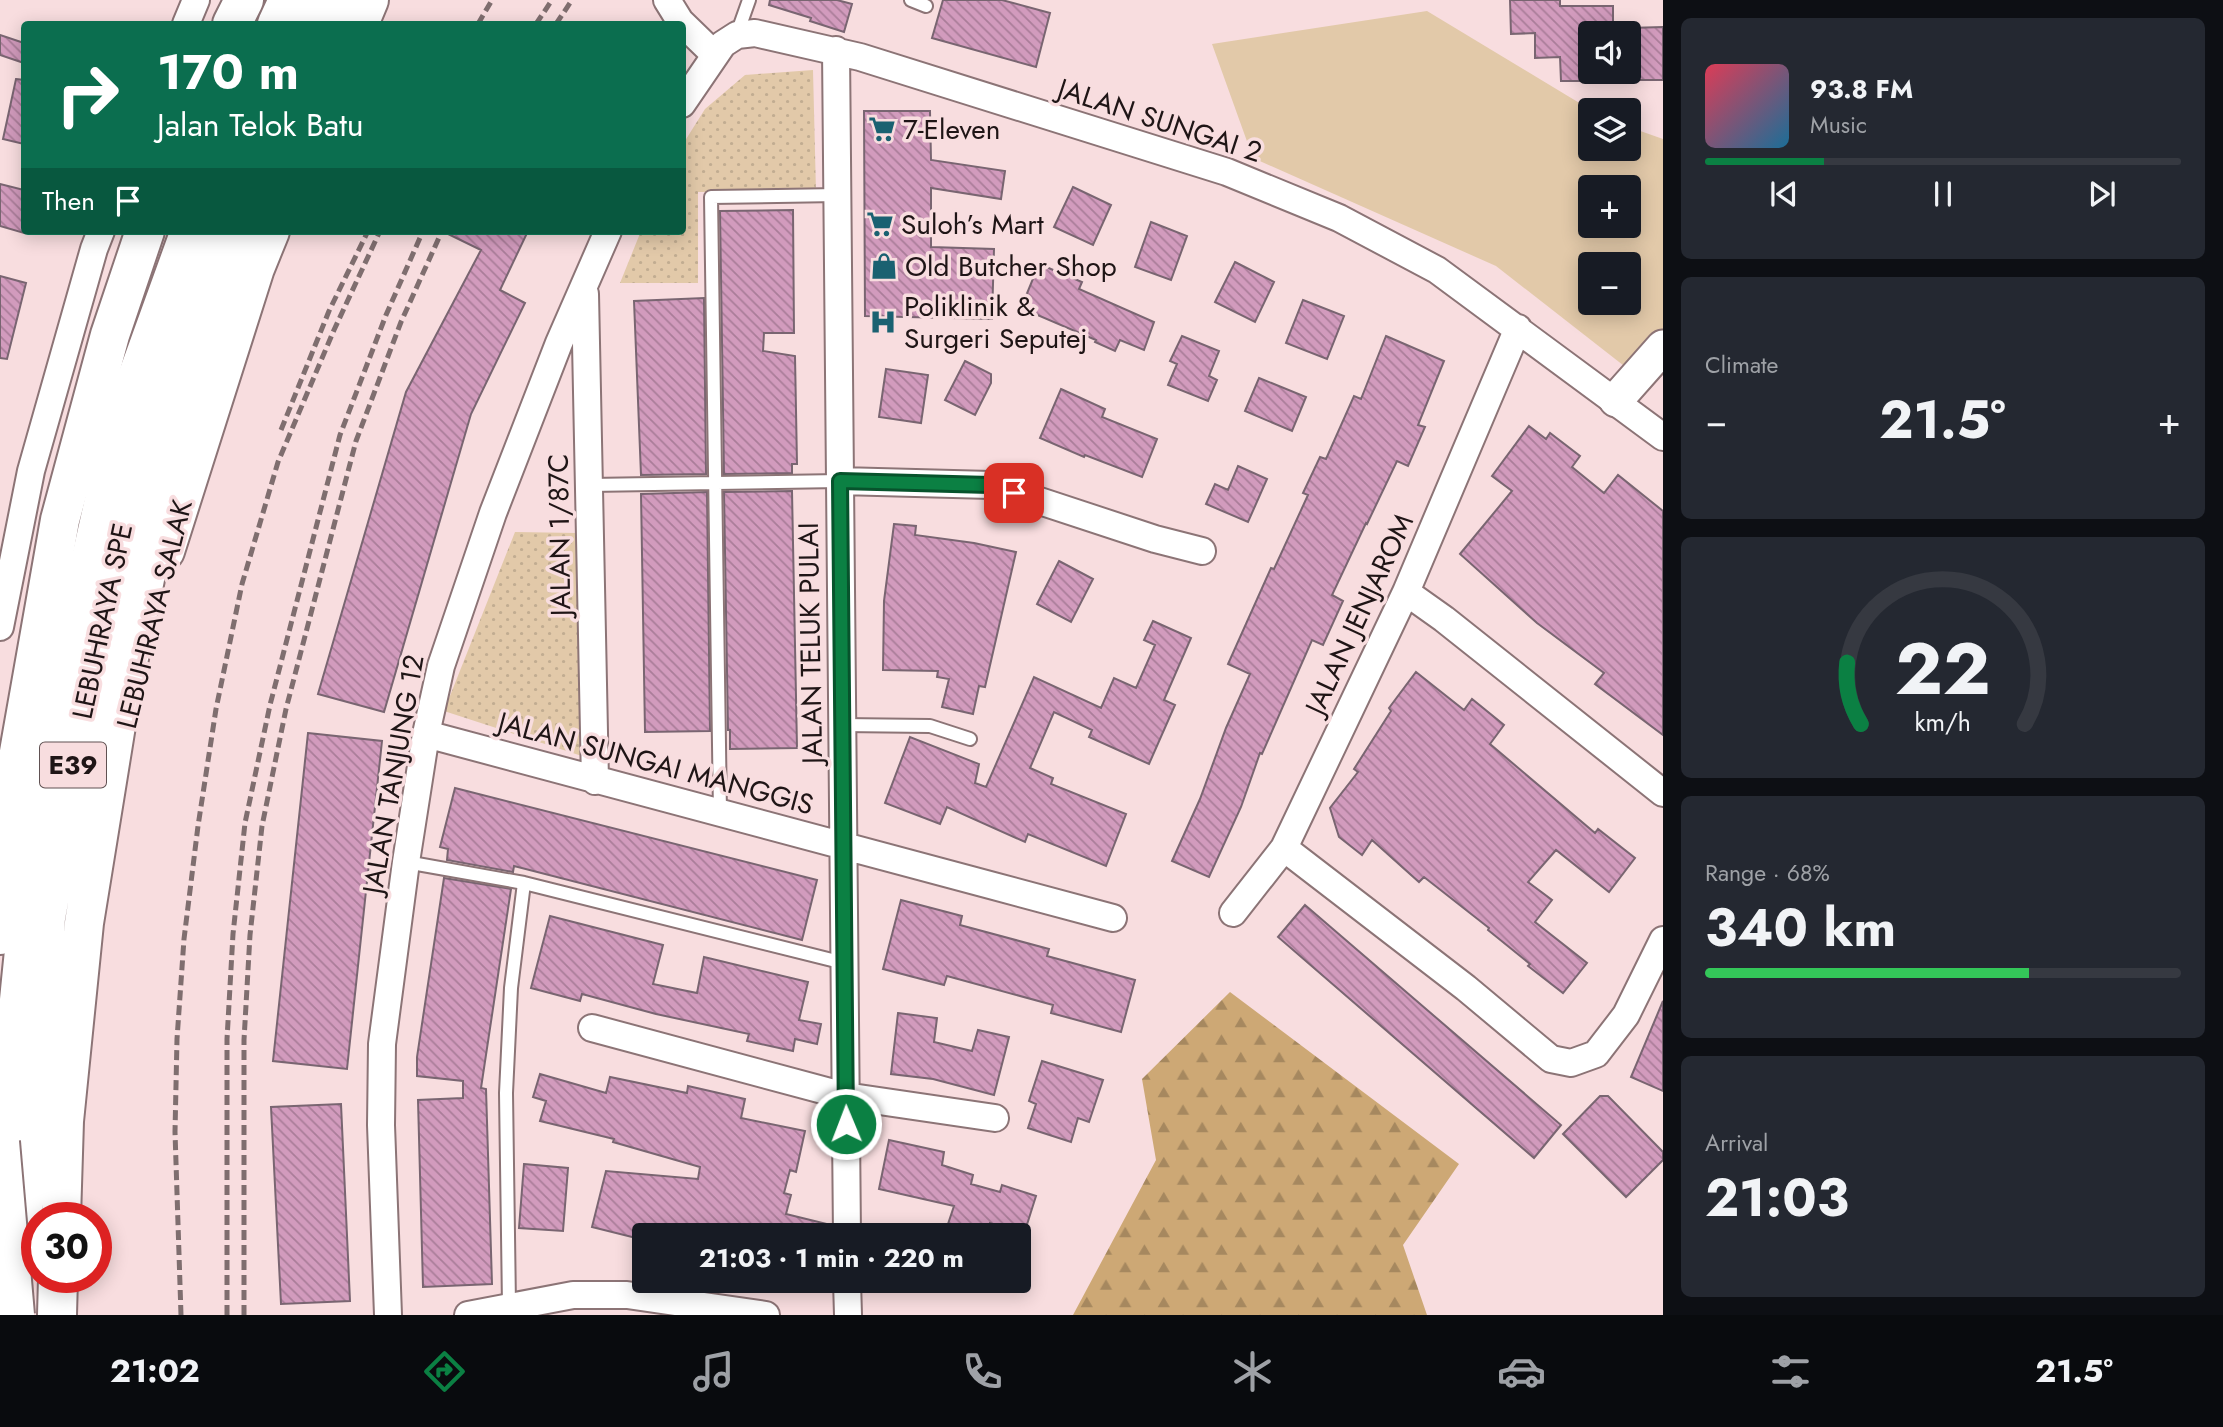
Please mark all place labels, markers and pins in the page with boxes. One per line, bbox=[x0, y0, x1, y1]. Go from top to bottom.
place label: 7-Eleven bbox=[903, 109, 1000, 150]
supermarket icon: 7-Eleven bbox=[867, 114, 897, 144]
place label: Suloh’s Mart bbox=[901, 204, 1044, 245]
supermarket icon: Suloh’s Mart bbox=[865, 209, 895, 239]
place label: Old Butcher Shop bbox=[905, 246, 1117, 287]
shop icon: Old Butcher Shop bbox=[869, 251, 899, 281]
place label: Poliklinik & Surgeri Seputej bbox=[904, 286, 1087, 359]
hospital icon: Poliklinik & Surgeri Seputej bbox=[868, 307, 898, 337]
pin bbox=[984, 463, 1044, 523]

